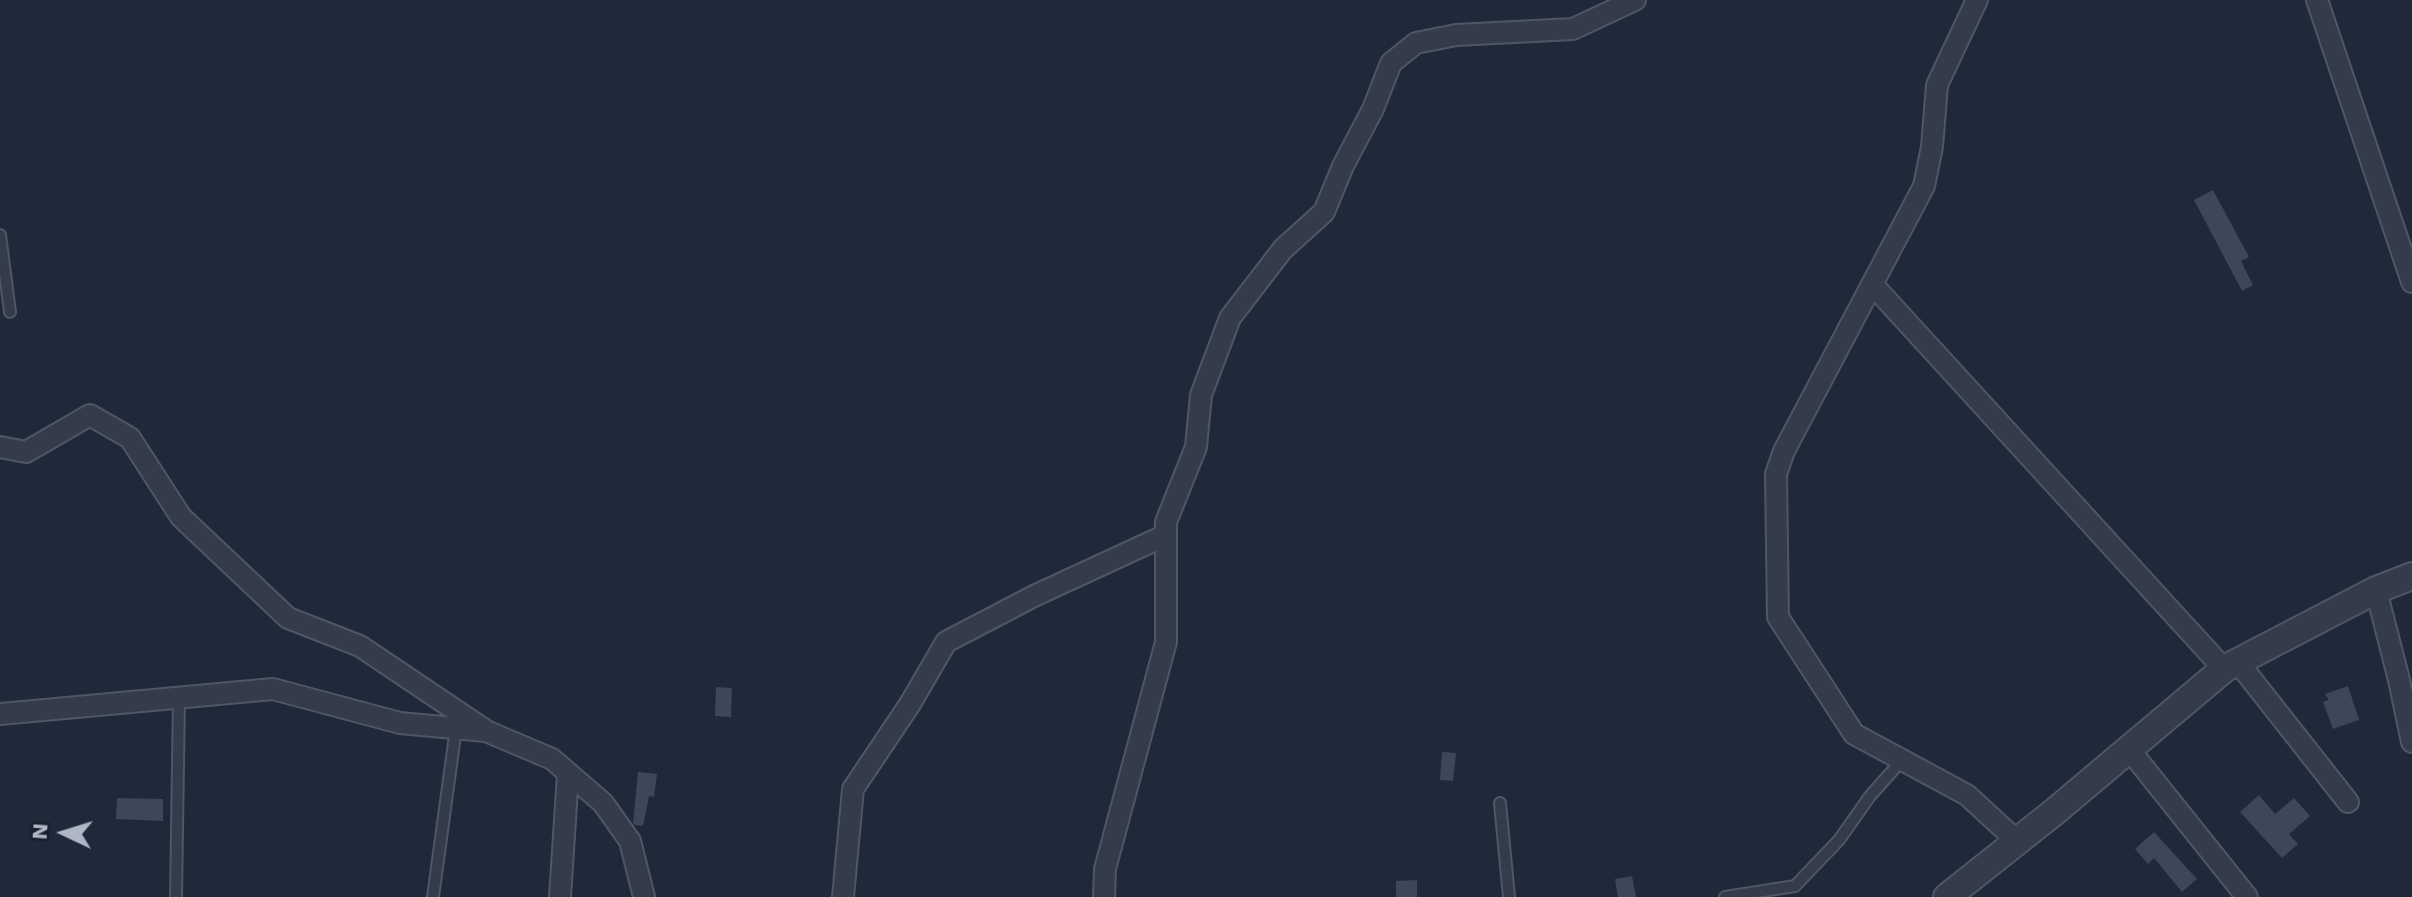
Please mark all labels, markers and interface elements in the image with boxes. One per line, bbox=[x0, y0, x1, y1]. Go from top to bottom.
north arrow bbox=[24, 793, 104, 873]
text: N bbox=[27, 822, 53, 840]

